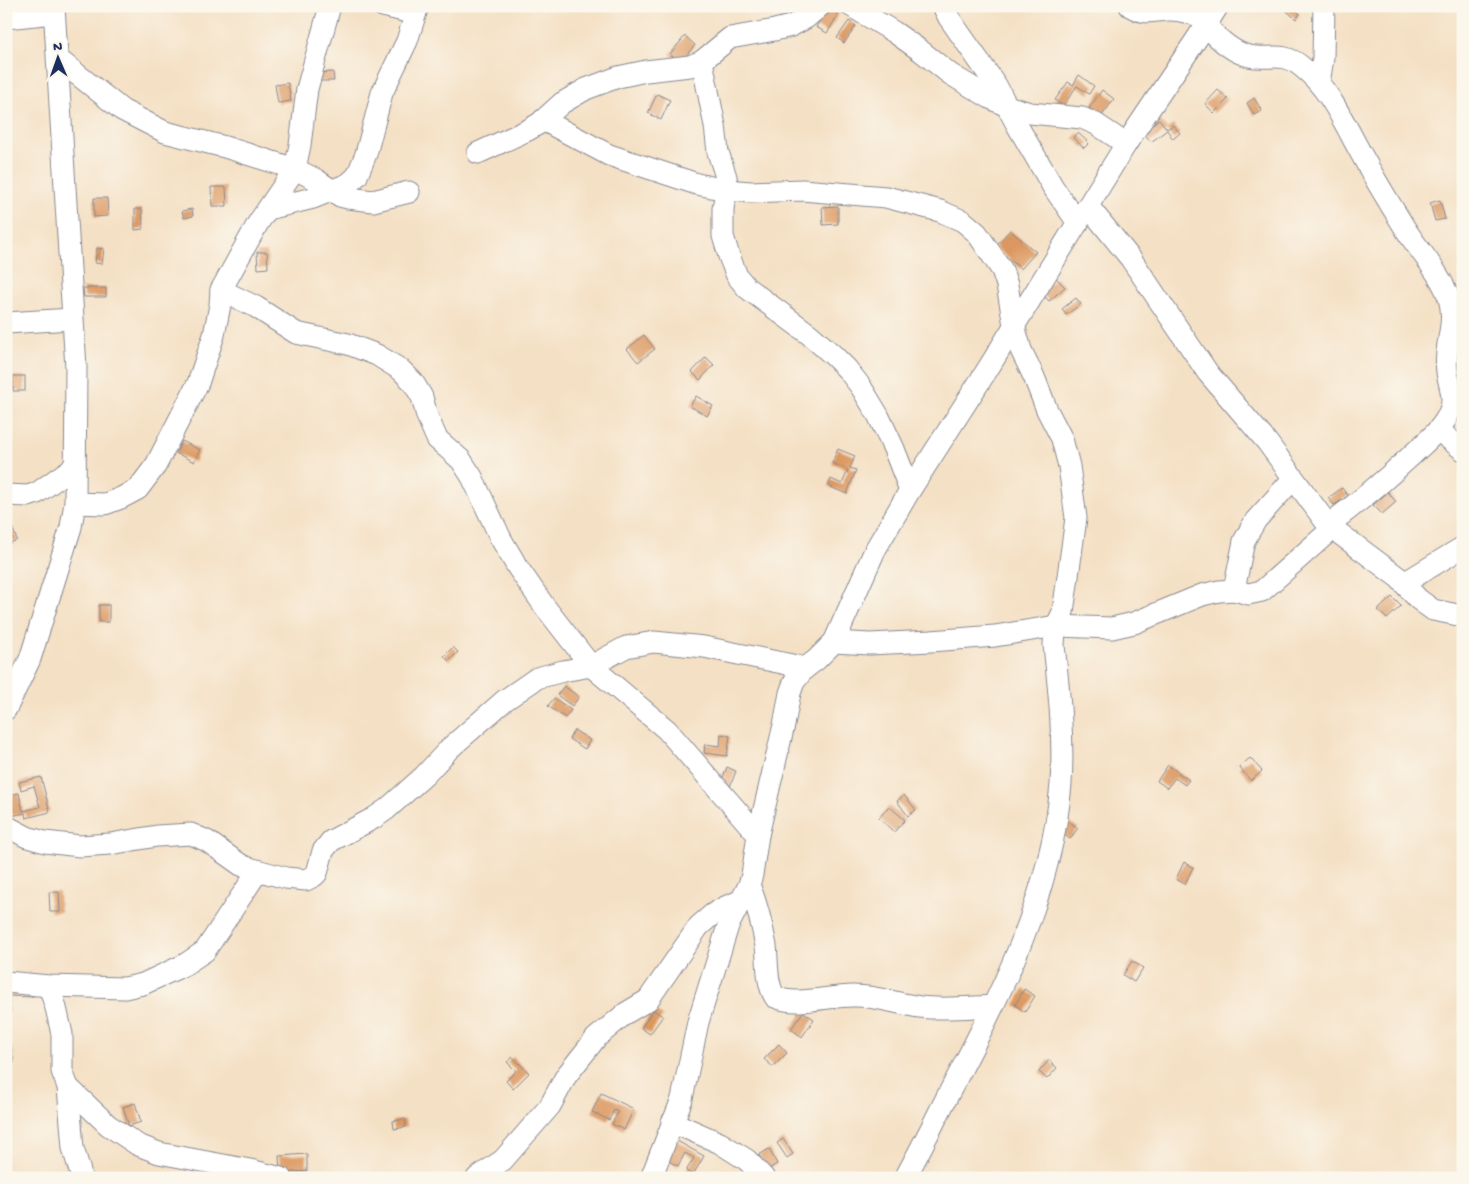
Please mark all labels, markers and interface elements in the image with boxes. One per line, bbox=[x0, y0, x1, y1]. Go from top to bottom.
north arrow bbox=[32, 32, 82, 82]
text: N bbox=[53, 39, 62, 56]

